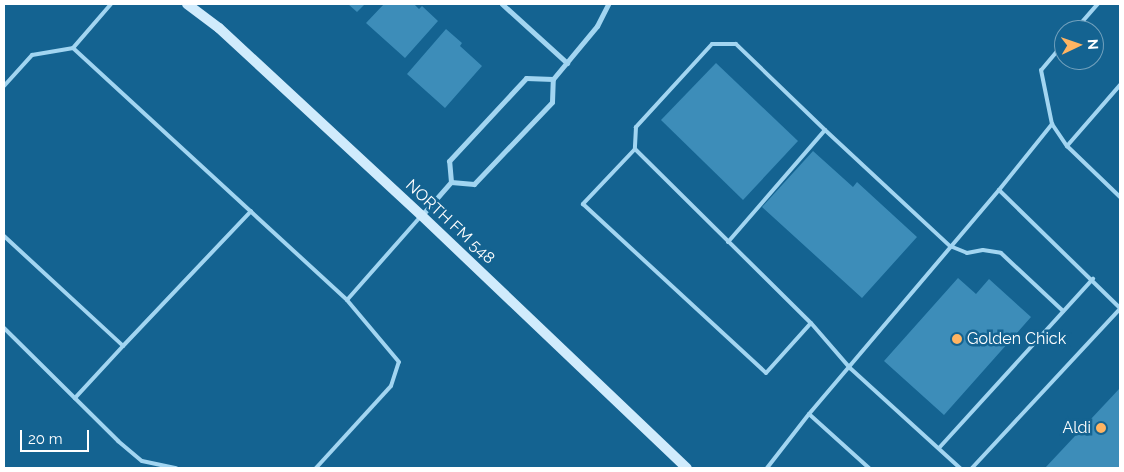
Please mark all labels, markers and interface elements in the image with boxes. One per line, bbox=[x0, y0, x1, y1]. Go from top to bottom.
north arrow bbox=[1054, 20, 1104, 70]
text: N bbox=[1085, 39, 1101, 50]
street label: NORTH FM 548 bbox=[401, 176, 499, 268]
place label: Golden Chick bbox=[967, 329, 1066, 349]
marker: Golden Chick bbox=[951, 333, 963, 345]
place label: Aldi bbox=[1062, 418, 1091, 438]
scale bar bbox=[22, 420, 91, 452]
marker: Aldi bbox=[1095, 422, 1107, 434]
text: 20 m bbox=[28, 430, 63, 448]

